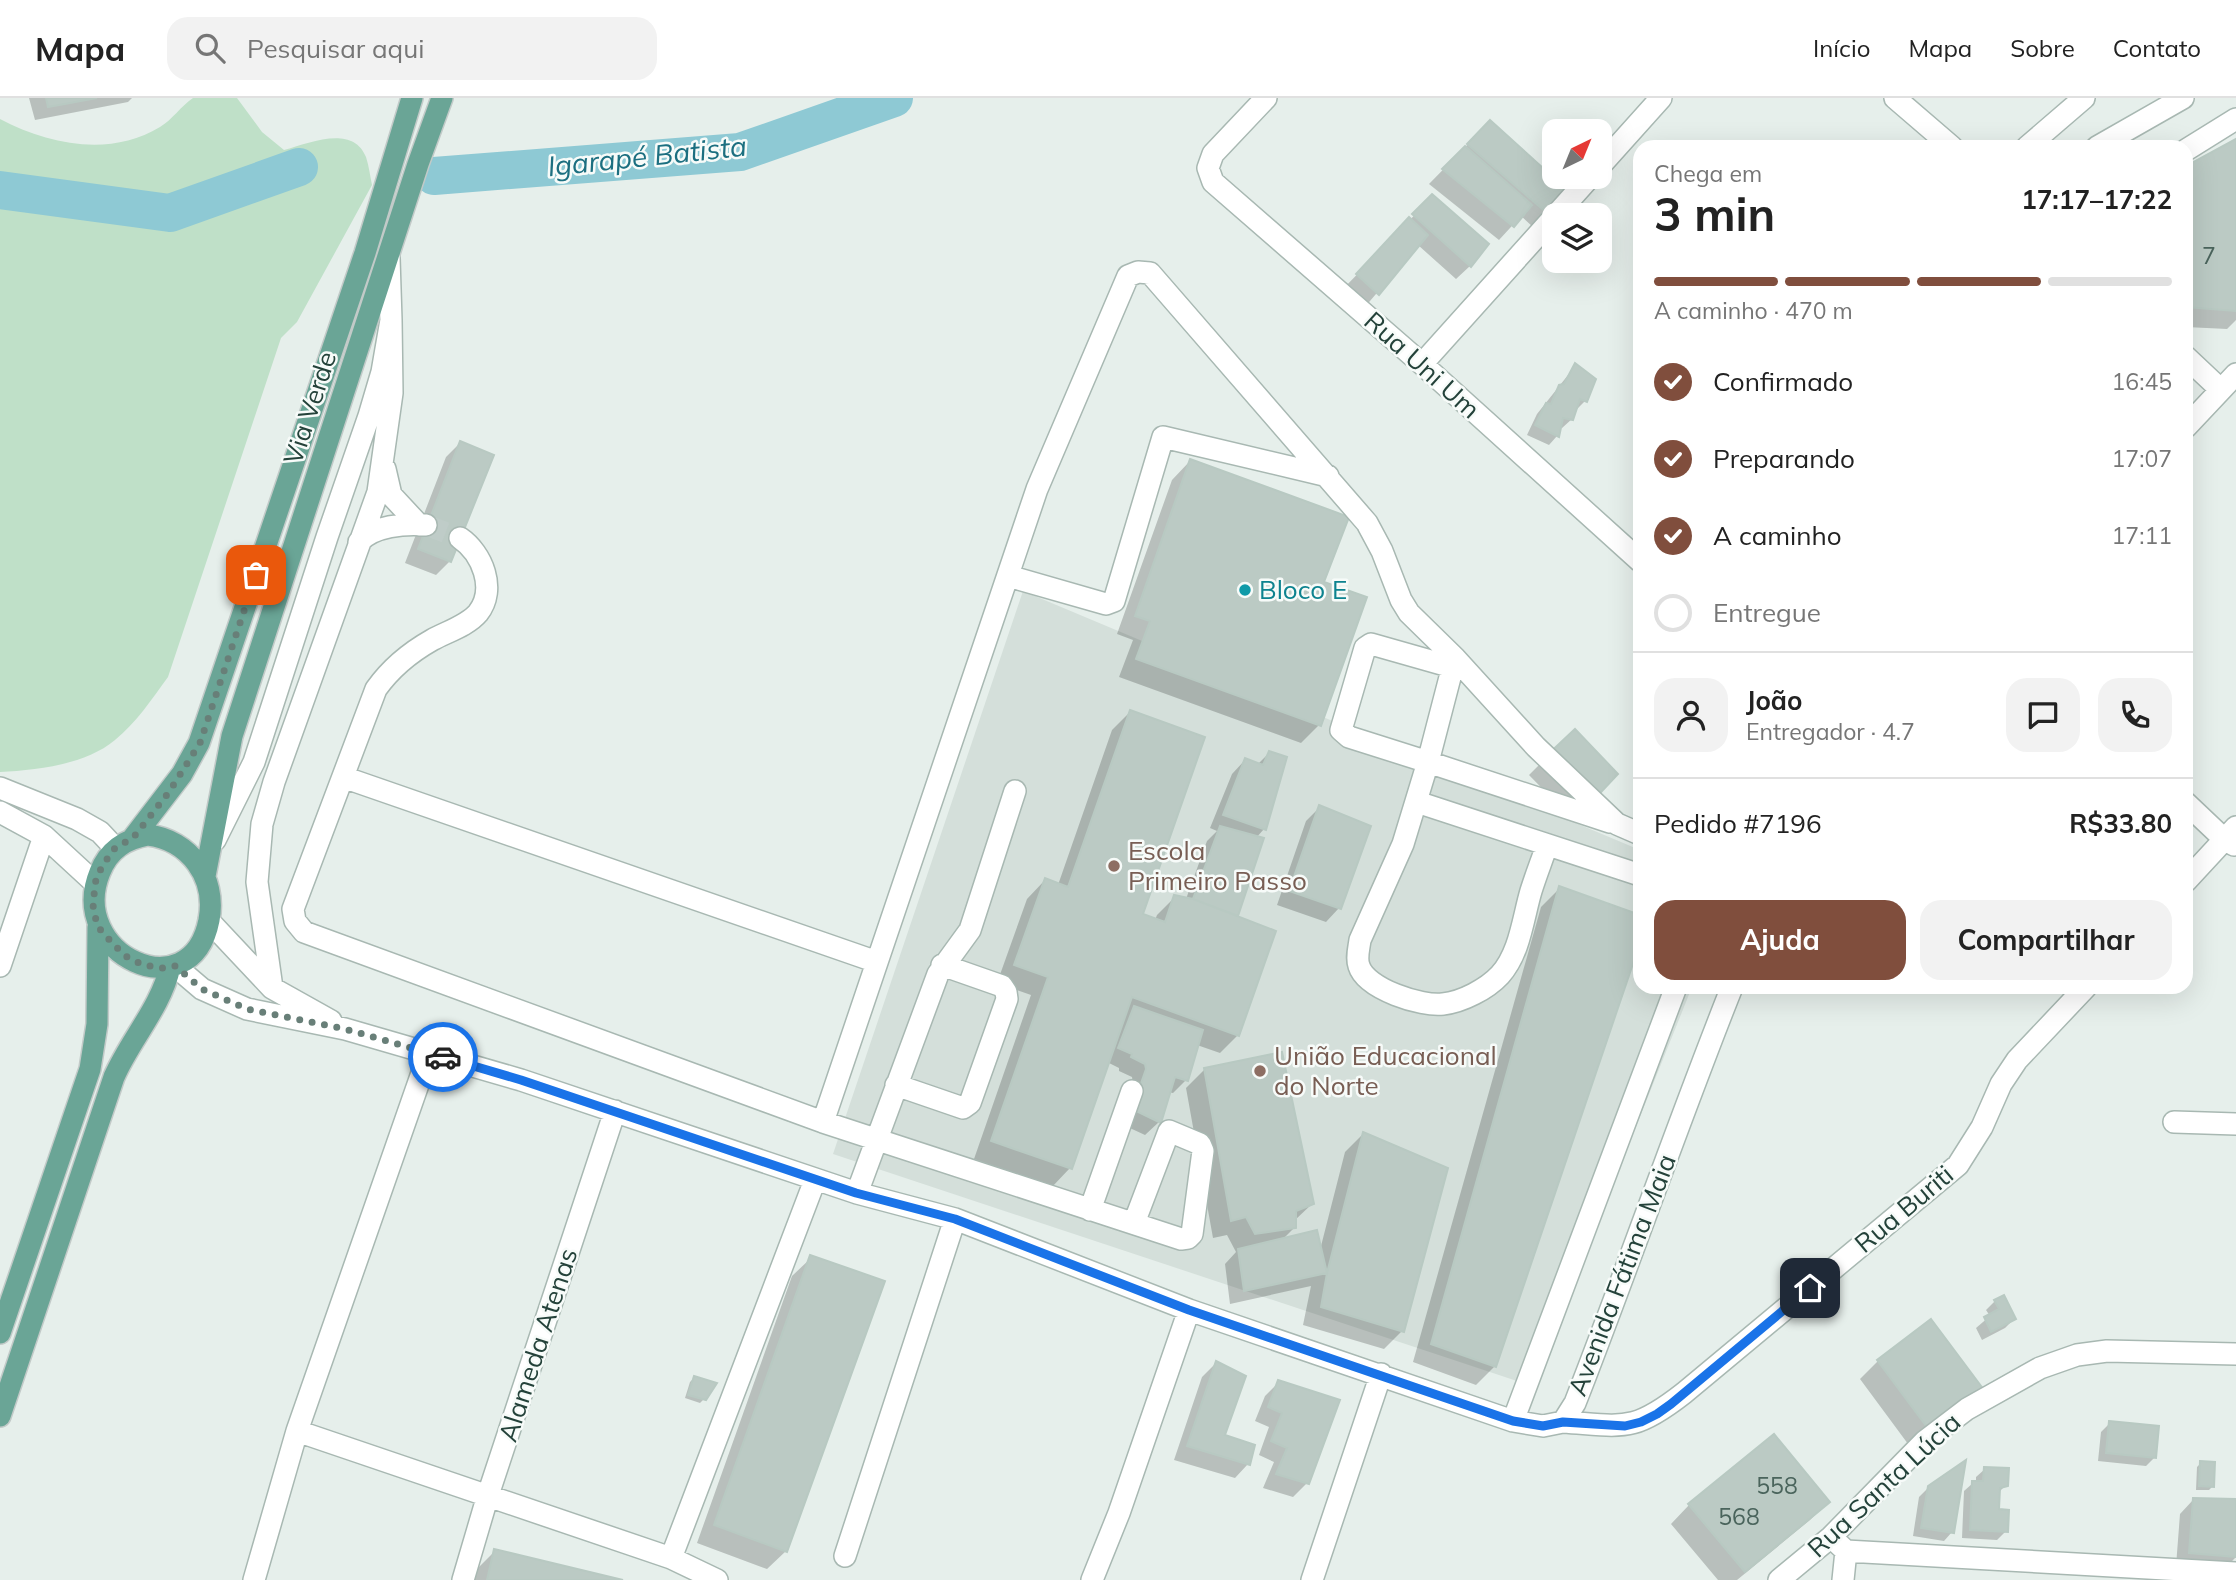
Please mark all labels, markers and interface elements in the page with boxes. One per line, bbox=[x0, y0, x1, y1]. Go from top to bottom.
search box bbox=[167, 17, 657, 80]
text: Mapa bbox=[35, 28, 125, 69]
icon: search bbox=[191, 29, 229, 67]
text: Pesquisar aqui bbox=[247, 32, 424, 65]
text: Início bbox=[1813, 33, 1870, 63]
text: Mapa bbox=[1908, 33, 1972, 63]
text: Sobre bbox=[2010, 33, 2075, 63]
text: Contato bbox=[2113, 33, 2201, 63]
north arrow bbox=[1542, 119, 1612, 189]
map controls bbox=[1542, 119, 1612, 273]
water label: Igarapé Batista bbox=[546, 128, 748, 183]
text: Chega em bbox=[1654, 159, 1762, 188]
text: 17:17–17:22 bbox=[2021, 183, 2172, 216]
text: 3 min bbox=[1654, 185, 1775, 243]
button: layers bbox=[1542, 203, 1612, 273]
house number: 7 bbox=[2202, 241, 2216, 270]
text: A caminho · 470 m bbox=[1654, 296, 1853, 325]
street label: Rua Uni Um bbox=[1358, 304, 1487, 425]
street label: Via Verde bbox=[276, 347, 343, 468]
icon: check bbox=[1654, 363, 1692, 401]
text: Confirmado bbox=[1713, 365, 1853, 398]
text: 16:45 bbox=[2112, 367, 2172, 396]
icon: check bbox=[1654, 440, 1692, 478]
text: Preparando bbox=[1713, 442, 1855, 475]
text: 17:07 bbox=[2112, 444, 2172, 473]
icon: check bbox=[1654, 517, 1692, 555]
text: A caminho bbox=[1713, 519, 1842, 552]
text: 17:11 bbox=[2112, 521, 2172, 550]
pin bbox=[226, 545, 286, 605]
icon: bag bbox=[237, 556, 275, 594]
place label: Bloco E bbox=[1259, 573, 1347, 606]
marker: Bloco E bbox=[1237, 582, 1253, 598]
text: Entregue bbox=[1713, 596, 1821, 629]
button: person bbox=[1654, 678, 1728, 752]
button: chat bbox=[2006, 678, 2080, 752]
button: phone bbox=[2098, 678, 2172, 752]
text: João bbox=[1746, 684, 1802, 717]
text: Entregador · 4.7 bbox=[1746, 717, 1915, 746]
text: Pedido #7196 bbox=[1654, 807, 1822, 840]
text: R$33.80 bbox=[2069, 807, 2172, 840]
place label: Escola Primeiro Passo bbox=[1128, 834, 1307, 897]
marker: Escola Primeiro Passo bbox=[1106, 858, 1122, 874]
button: Ajuda bbox=[1654, 900, 1906, 980]
button: Compartilhar bbox=[1920, 900, 2172, 980]
courier bbox=[408, 1022, 478, 1092]
icon: car bbox=[424, 1038, 462, 1076]
place label: União Educacional do Norte bbox=[1274, 1039, 1497, 1102]
marker: União Educacional do Norte bbox=[1252, 1063, 1268, 1079]
street label: Avenida Fátima Maia bbox=[1560, 1149, 1683, 1400]
street label: Rua Buriti bbox=[1847, 1158, 1960, 1259]
street label: Alameda Atenas bbox=[491, 1244, 584, 1446]
pin bbox=[1780, 1258, 1840, 1318]
icon: home bbox=[1791, 1269, 1829, 1307]
street label: Rua Santa Lúcia bbox=[1800, 1405, 1967, 1564]
house number: 558 bbox=[1756, 1471, 1798, 1500]
house number: 568 bbox=[1718, 1502, 1760, 1531]

